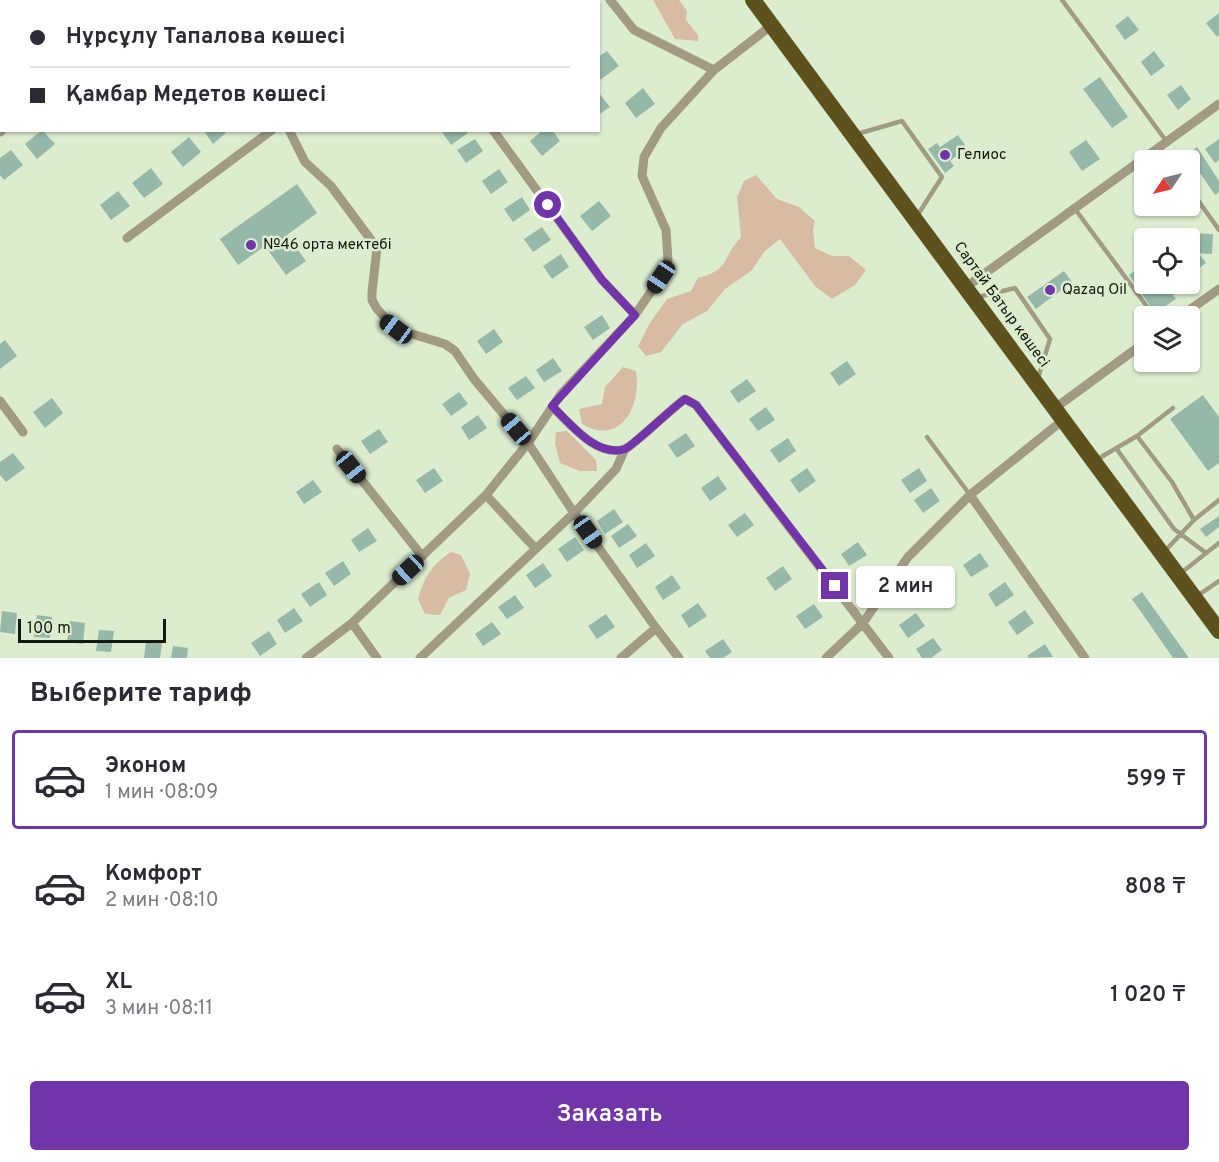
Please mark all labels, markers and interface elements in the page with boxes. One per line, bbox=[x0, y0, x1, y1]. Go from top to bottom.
text: Нұрсұлу Тапалова көшесі bbox=[66, 24, 345, 51]
text: Қамбар Медетов көшесі bbox=[66, 82, 326, 109]
place label: Гелиос bbox=[957, 146, 1006, 165]
marker: Гелиос bbox=[938, 148, 952, 162]
north arrow bbox=[1134, 150, 1200, 216]
map controls bbox=[1134, 150, 1200, 372]
route start bbox=[534, 191, 561, 218]
button: locate bbox=[1134, 228, 1200, 294]
place label: №46 орта мектебі bbox=[263, 236, 392, 255]
marker: №46 орта мектебі bbox=[244, 238, 258, 252]
street label: Сартай Батыр көшесі bbox=[949, 238, 1053, 372]
car bbox=[643, 257, 679, 297]
place label: Qazaq Oil bbox=[1062, 281, 1127, 300]
marker: Qazaq Oil bbox=[1043, 283, 1057, 297]
button: layers bbox=[1134, 306, 1200, 372]
car bbox=[376, 311, 416, 347]
car bbox=[498, 409, 534, 449]
car bbox=[333, 447, 369, 487]
car bbox=[570, 512, 606, 552]
car bbox=[389, 551, 427, 589]
callout: 2 мин bbox=[856, 565, 955, 607]
route end bbox=[821, 572, 848, 599]
text: 2 мин bbox=[878, 574, 933, 600]
scale bar bbox=[18, 616, 166, 644]
text: 100 m bbox=[27, 619, 71, 639]
text: Выберите тариф bbox=[30, 677, 252, 711]
icon: car bbox=[33, 753, 87, 807]
text: Эконом bbox=[105, 753, 186, 780]
text: 599 ₸ bbox=[1126, 766, 1186, 793]
text: 1 мин · 08:09 bbox=[105, 780, 218, 806]
icon: car bbox=[33, 861, 87, 915]
text: Комфорт bbox=[105, 861, 202, 888]
text: 808 ₸ bbox=[1125, 874, 1186, 901]
text: 2 мин · 08:10 bbox=[105, 888, 219, 914]
icon: car bbox=[33, 969, 87, 1023]
text: XL bbox=[105, 969, 132, 996]
text: 1 020 ₸ bbox=[1110, 982, 1186, 1009]
text: 3 мин · 08:11 bbox=[105, 996, 213, 1022]
button: Заказать bbox=[30, 1081, 1189, 1150]

